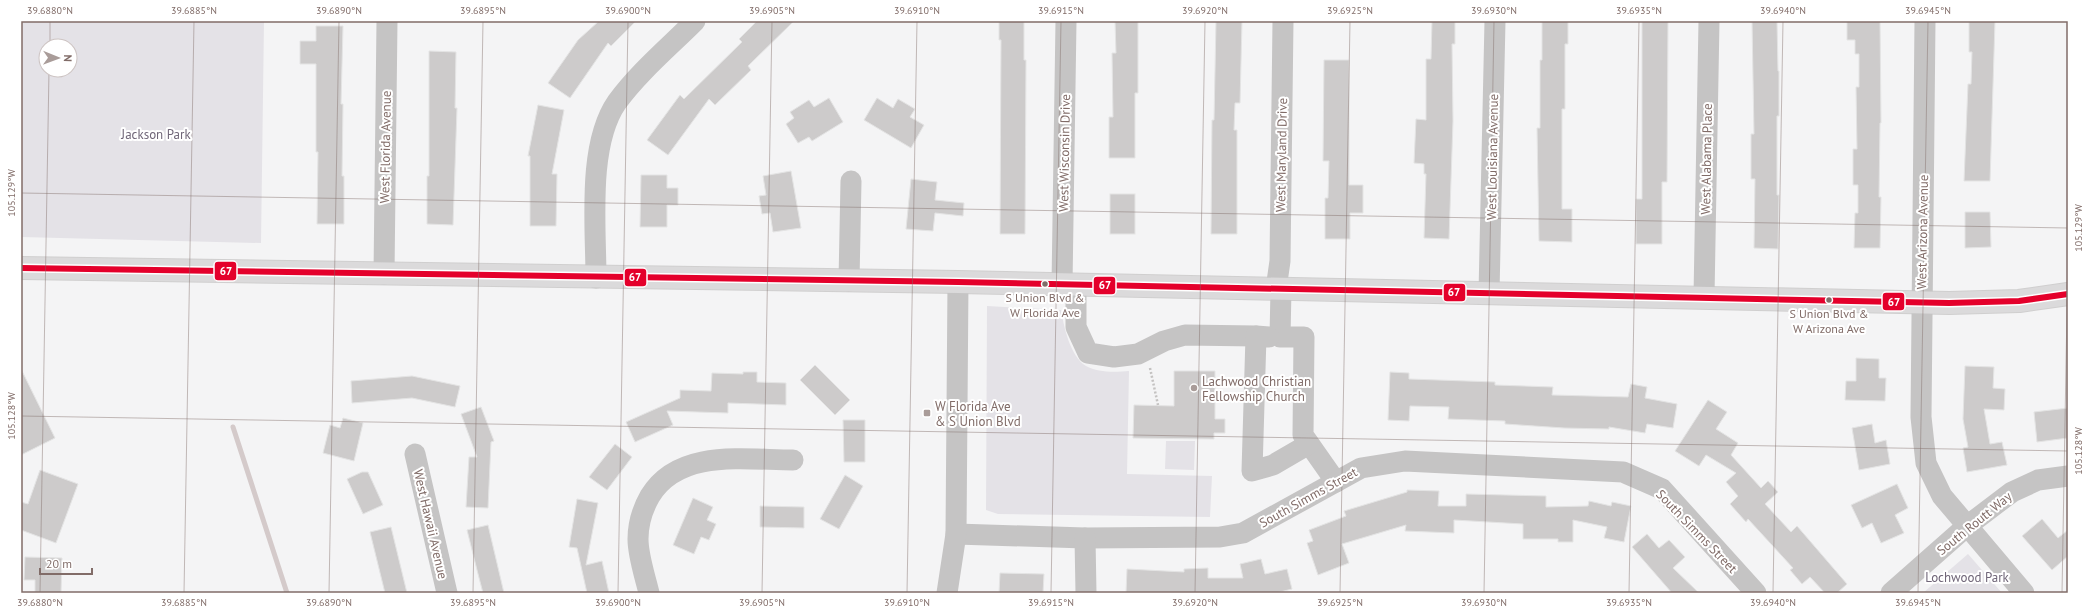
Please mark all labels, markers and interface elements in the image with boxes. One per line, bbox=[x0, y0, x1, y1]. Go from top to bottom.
text: 39.6880°N bbox=[27, 4, 73, 17]
text: 39.6885°N bbox=[171, 4, 217, 17]
text: 39.6890°N bbox=[316, 4, 362, 17]
text: 39.6895°N bbox=[460, 4, 506, 17]
text: 39.6900°N bbox=[605, 4, 651, 17]
text: 39.6905°N bbox=[749, 4, 795, 17]
text: 39.6910°N bbox=[894, 4, 940, 17]
text: 39.6915°N bbox=[1038, 4, 1084, 17]
text: 39.6920°N bbox=[1182, 4, 1228, 17]
text: 39.6925°N bbox=[1327, 4, 1373, 17]
text: 39.6930°N bbox=[1471, 4, 1517, 17]
text: 39.6935°N bbox=[1616, 4, 1662, 17]
text: 39.6940°N bbox=[1760, 4, 1806, 17]
text: 39.6945°N bbox=[1905, 4, 1951, 17]
north arrow bbox=[38, 38, 78, 78]
text: N bbox=[61, 54, 75, 62]
street label: West Florida Avenue bbox=[376, 91, 395, 203]
street label: West Wisconsin Drive bbox=[1055, 94, 1074, 212]
street label: West Louisiana Avenue bbox=[1483, 94, 1502, 220]
street label: West Maryland Drive bbox=[1272, 98, 1291, 212]
street label: West Alabama Place bbox=[1697, 103, 1716, 215]
park label: Jackson Park bbox=[120, 126, 191, 143]
text: 105.129°W bbox=[5, 169, 18, 217]
street label: West Arizona Avenue bbox=[1913, 174, 1932, 290]
text: 105.129°W bbox=[2072, 204, 2085, 252]
line badge: 67 bbox=[214, 261, 237, 281]
text: 67 bbox=[220, 264, 232, 278]
line badge: 67 bbox=[624, 268, 647, 287]
text: 67 bbox=[629, 270, 641, 284]
line badge: 67 bbox=[1093, 276, 1116, 295]
text: 67 bbox=[1099, 278, 1111, 292]
marker: S Union Blvd & W Florida Ave bbox=[1040, 279, 1050, 289]
line badge: 67 bbox=[1443, 283, 1466, 302]
text: 67 bbox=[1448, 285, 1460, 299]
place label: S Union Blvd & W Florida Ave bbox=[1005, 290, 1085, 320]
line badge: 67 bbox=[1882, 292, 1905, 311]
marker: S Union Blvd & W Arizona Ave bbox=[1824, 295, 1834, 305]
text: 67 bbox=[1888, 295, 1900, 309]
place label: S Union Blvd & W Arizona Ave bbox=[1789, 306, 1869, 336]
place label: Lachwood Christian Fellowship Church bbox=[1202, 373, 1311, 405]
marker: Lachwood Christian Fellowship Church bbox=[1189, 383, 1199, 393]
text: 105.128°W bbox=[5, 392, 18, 440]
place label: W Florida Ave & S Union Blvd bbox=[935, 398, 1021, 430]
marker: W Florida Ave & S Union Blvd bbox=[922, 408, 932, 418]
text: 105.128°W bbox=[2072, 427, 2085, 475]
street label: South Simms Street bbox=[1256, 463, 1361, 531]
street label: West Hawaii Avenue bbox=[410, 468, 451, 581]
street label: South Simms Street bbox=[1652, 486, 1741, 577]
street label: South Routt Way bbox=[1933, 488, 2015, 559]
scale bar bbox=[40, 550, 92, 576]
text: 20 m bbox=[46, 556, 72, 571]
park label: Lochwood Park bbox=[1925, 569, 2010, 586]
text: 39.6880°N bbox=[17, 596, 63, 609]
text: 39.6885°N bbox=[161, 596, 207, 609]
text: 39.6890°N bbox=[306, 596, 352, 609]
text: 39.6895°N bbox=[450, 596, 496, 609]
text: 39.6900°N bbox=[595, 596, 641, 609]
text: 39.6905°N bbox=[739, 596, 785, 609]
text: 39.6910°N bbox=[884, 596, 930, 609]
text: 39.6915°N bbox=[1028, 596, 1074, 609]
text: 39.6920°N bbox=[1172, 596, 1218, 609]
text: 39.6925°N bbox=[1317, 596, 1363, 609]
text: 39.6930°N bbox=[1461, 596, 1507, 609]
text: 39.6935°N bbox=[1606, 596, 1652, 609]
text: 39.6940°N bbox=[1750, 596, 1796, 609]
text: 39.6945°N bbox=[1895, 596, 1941, 609]

